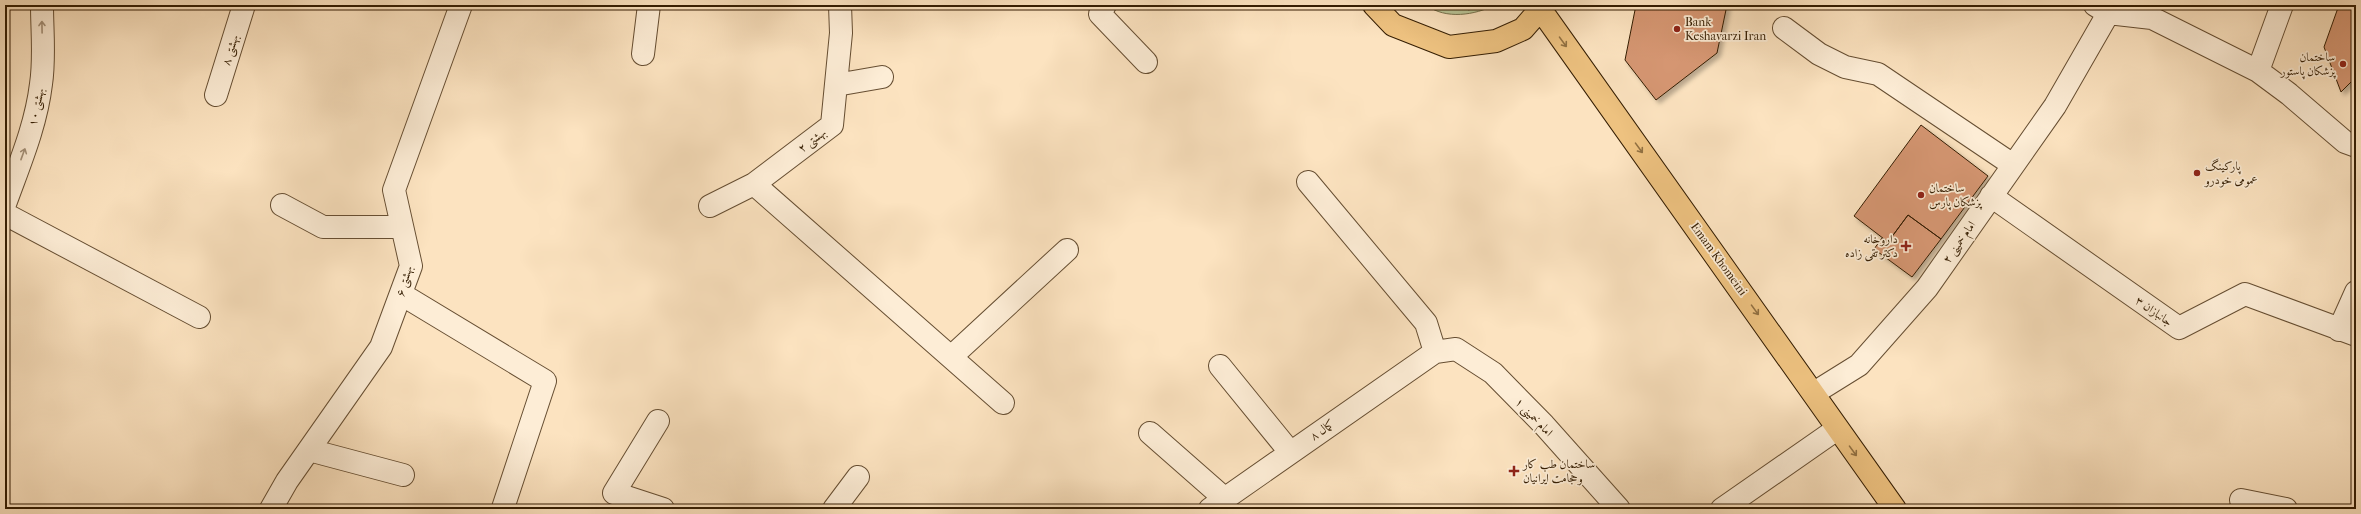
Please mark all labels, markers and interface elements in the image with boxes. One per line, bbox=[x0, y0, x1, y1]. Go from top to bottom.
place label: Bank Keshavarzi Iran bbox=[1685, 15, 1766, 43]
one-way arrow bbox=[38, 21, 46, 34]
marker: Bank Keshavarzi Iran bbox=[1672, 24, 1682, 34]
street label: بهشتی ۸ bbox=[219, 33, 243, 68]
one-way arrow bbox=[1559, 36, 1567, 47]
place label: ساختمان پزشکان پاستور bbox=[2280, 50, 2337, 80]
marker: ساختمان پزشکان پاستور bbox=[2338, 59, 2348, 69]
street label: بهشتی ۱۰ bbox=[25, 87, 49, 128]
street label: بهشتی ۲ bbox=[795, 125, 830, 157]
one-way arrow bbox=[1635, 142, 1643, 153]
one-way arrow bbox=[20, 149, 28, 161]
place label: پارکینگ عمومی خودرو bbox=[2203, 158, 2258, 188]
marker: پارکینگ عمومی خودرو bbox=[2192, 168, 2202, 178]
place label: ساختمان پزشکان پارس bbox=[1929, 181, 1983, 211]
marker: ساختمان پزشکان پارس bbox=[1916, 190, 1926, 200]
street label: امام خمینی ۲ bbox=[1939, 218, 1982, 268]
street label: Emam Khomeini bbox=[1688, 220, 1750, 299]
place label: داروخانه دکتر تقی زاده bbox=[1845, 232, 1898, 262]
marker: داروخانه دکتر تقی زاده bbox=[1901, 241, 1911, 251]
street label: بهشتی ۶ bbox=[393, 264, 417, 299]
street label: جانبازان ۳ bbox=[2133, 293, 2175, 329]
one-way arrow bbox=[1751, 305, 1759, 316]
street label: امام خمینی ۱ bbox=[1509, 395, 1556, 442]
street label: کمال ۸ bbox=[1307, 417, 1337, 443]
one-way arrow bbox=[1849, 446, 1858, 457]
place label: ساختمان طب کار و‌حجامت ایرانیان bbox=[1522, 457, 1595, 486]
marker: ساختمان طب کار و‌حجامت ایرانیان bbox=[1508, 465, 1520, 477]

